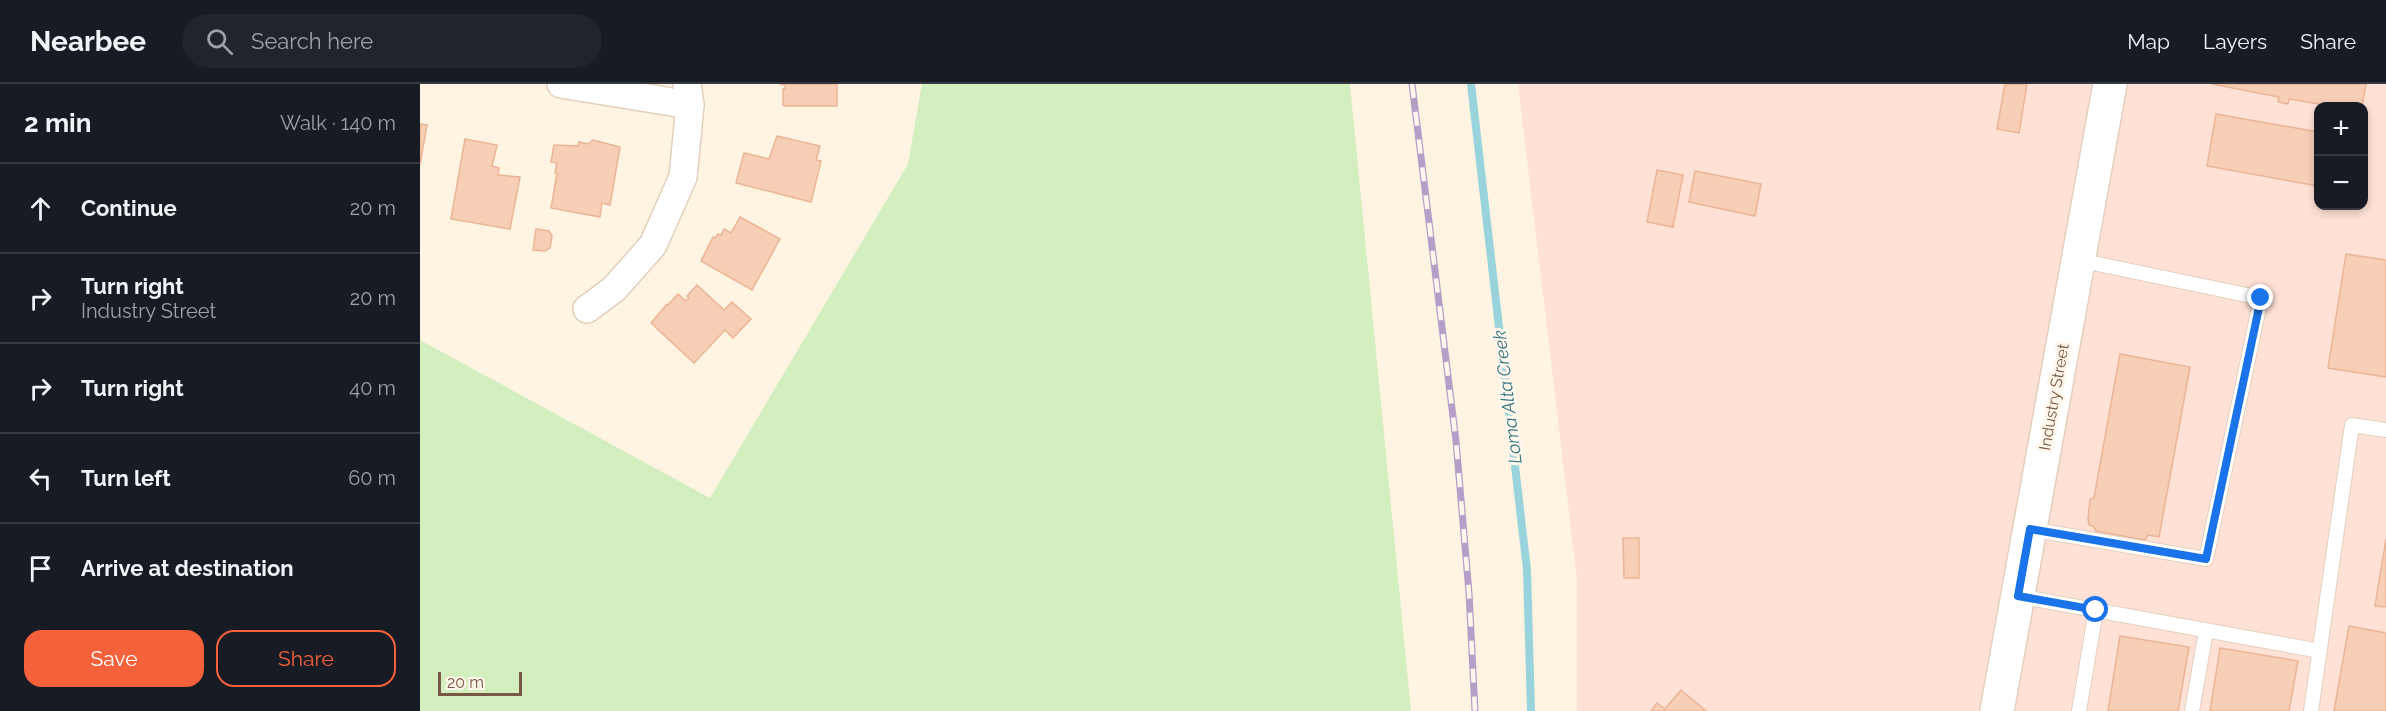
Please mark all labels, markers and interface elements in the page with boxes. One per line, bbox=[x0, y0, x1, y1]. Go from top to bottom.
search box bbox=[182, 14, 602, 68]
text: Nearbee bbox=[30, 25, 146, 58]
icon: search bbox=[203, 25, 236, 58]
text: Search here bbox=[251, 28, 373, 54]
text: Map bbox=[2127, 29, 2170, 54]
text: Layers bbox=[2203, 29, 2267, 54]
text: Share bbox=[2300, 29, 2356, 54]
map controls bbox=[2314, 102, 2368, 210]
button: + bbox=[2314, 102, 2368, 156]
text: 2 min bbox=[24, 108, 91, 138]
text: Walk · 140 m bbox=[280, 111, 396, 135]
button: − bbox=[2314, 156, 2368, 210]
icon: ahead bbox=[24, 192, 57, 225]
text: Continue bbox=[81, 195, 177, 221]
text: 20 m bbox=[350, 196, 396, 220]
text: Turn right bbox=[81, 273, 184, 299]
icon: right bbox=[24, 282, 57, 315]
route end bbox=[2247, 284, 2273, 310]
text: 20 m bbox=[350, 286, 396, 310]
text: Industry Street bbox=[81, 299, 216, 323]
water label: Loma Alta Creek bbox=[1488, 329, 1526, 465]
street label: Industry Street bbox=[2035, 341, 2073, 452]
icon: right bbox=[24, 372, 57, 405]
text: Turn right bbox=[81, 375, 184, 401]
text: 40 m bbox=[349, 376, 396, 400]
icon: left bbox=[24, 462, 57, 495]
text: Turn left bbox=[81, 465, 171, 491]
text: 60 m bbox=[348, 466, 396, 490]
icon: arrive bbox=[24, 552, 57, 585]
text: Arrive at destination bbox=[81, 555, 294, 581]
route start bbox=[2082, 596, 2108, 622]
button: Save bbox=[24, 630, 204, 687]
button: Share bbox=[216, 630, 396, 687]
scale bar bbox=[438, 669, 522, 696]
text: 20 m bbox=[447, 673, 484, 692]

